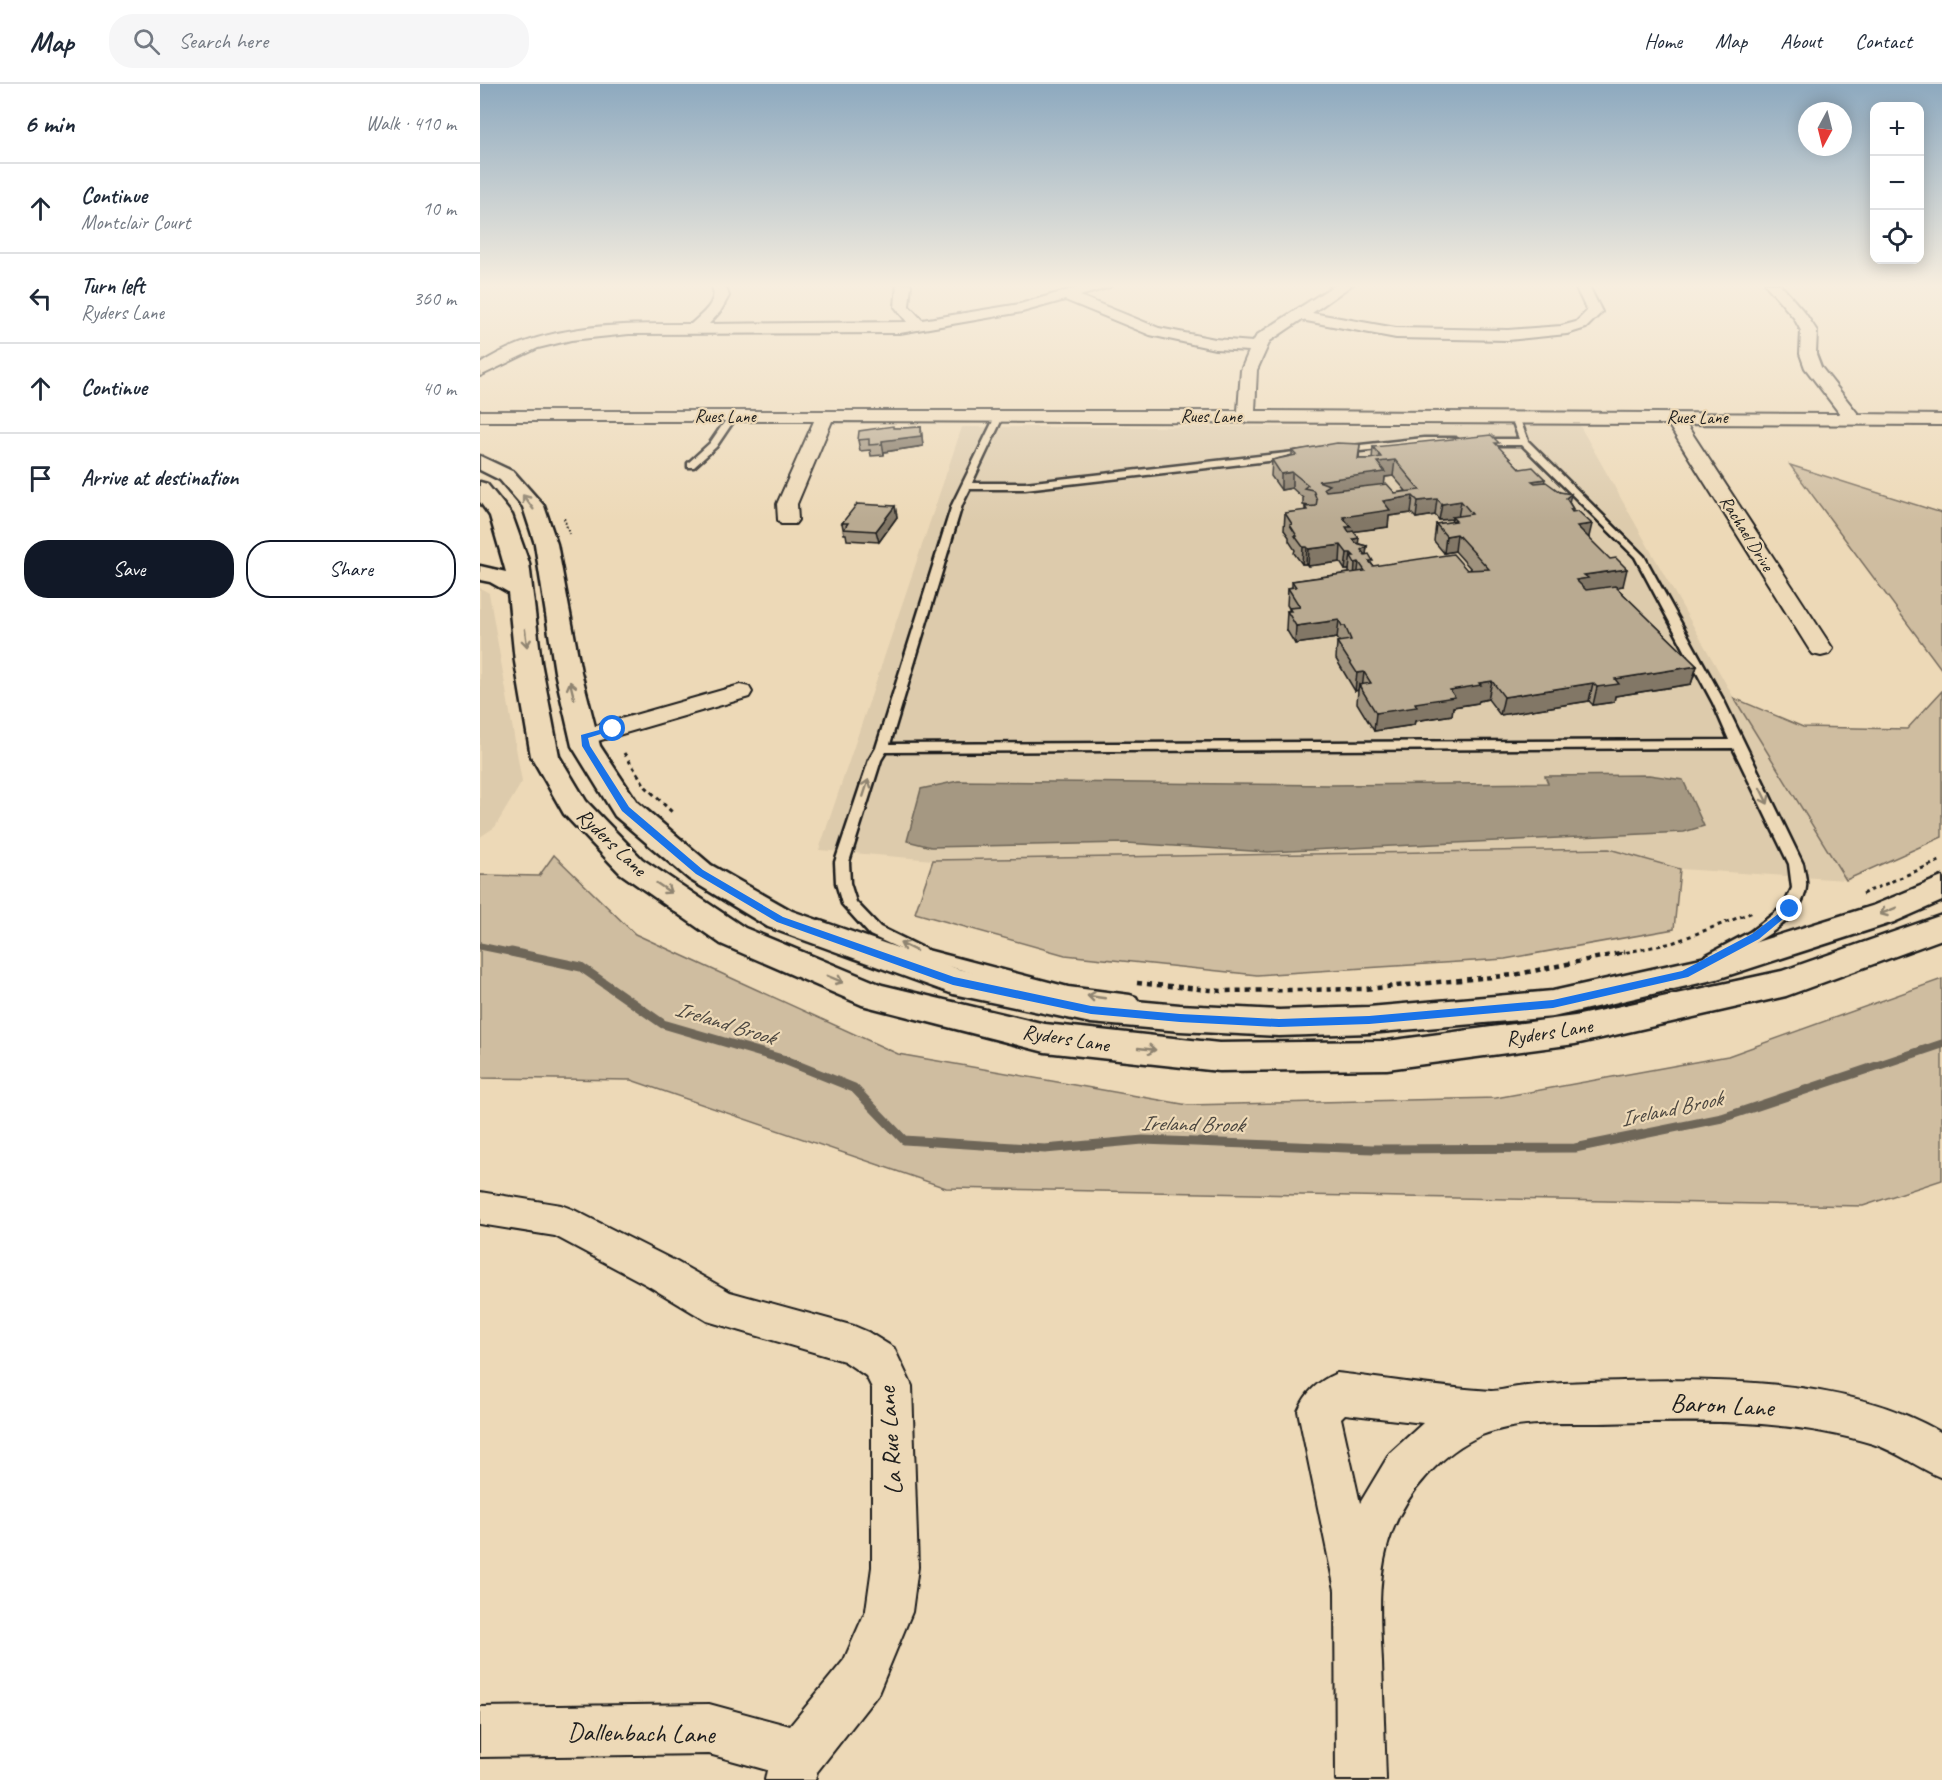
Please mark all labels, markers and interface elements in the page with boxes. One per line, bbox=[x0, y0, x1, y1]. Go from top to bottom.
search box bbox=[109, 14, 529, 68]
text: Map bbox=[30, 24, 73, 59]
icon: search bbox=[130, 25, 163, 58]
text: Search here bbox=[178, 27, 268, 55]
text: Home bbox=[1644, 28, 1682, 54]
text: Map bbox=[1715, 28, 1747, 54]
text: About bbox=[1780, 28, 1822, 54]
text: Contact bbox=[1855, 28, 1912, 54]
north arrow bbox=[1798, 102, 1852, 156]
map controls bbox=[1870, 102, 1924, 264]
button: + bbox=[1870, 102, 1924, 156]
text: 6 min bbox=[24, 107, 74, 140]
text: Walk · 410 m bbox=[366, 111, 456, 136]
button: − bbox=[1870, 156, 1924, 210]
text: Continue bbox=[81, 182, 147, 210]
icon: ahead bbox=[24, 192, 57, 225]
text: 10 m bbox=[422, 196, 456, 221]
text: Montclair Court bbox=[81, 210, 190, 235]
button: locate bbox=[1870, 210, 1924, 264]
text: Turn left bbox=[81, 272, 145, 300]
icon: left bbox=[24, 282, 57, 315]
text: 360 m bbox=[413, 286, 456, 311]
text: Ryders Lane bbox=[81, 300, 164, 325]
icon: ahead bbox=[24, 372, 57, 405]
text: Continue bbox=[81, 374, 147, 402]
text: 40 m bbox=[422, 376, 456, 401]
street label: Rues Lane bbox=[694, 405, 757, 427]
street label: Rues Lane bbox=[1180, 405, 1243, 427]
street label: Rues Lane bbox=[1666, 406, 1729, 428]
icon: arrive bbox=[24, 462, 57, 495]
text: Arrive at destination bbox=[81, 464, 238, 492]
street label: Rachael Drive bbox=[1715, 491, 1779, 576]
one-way arrow bbox=[522, 494, 534, 510]
button: Save bbox=[24, 540, 234, 598]
button: Share bbox=[246, 540, 456, 598]
one-way arrow bbox=[520, 627, 531, 647]
one-way arrow bbox=[566, 681, 578, 700]
route start bbox=[599, 715, 625, 741]
one-way arrow bbox=[861, 779, 872, 798]
one-way arrow bbox=[1758, 787, 1770, 805]
street label: Ryders Lane bbox=[572, 802, 653, 882]
one-way arrow bbox=[655, 882, 671, 894]
route end bbox=[1776, 895, 1802, 921]
one-way arrow bbox=[1880, 906, 1898, 917]
one-way arrow bbox=[899, 941, 917, 952]
one-way arrow bbox=[825, 974, 844, 985]
one-way arrow bbox=[1087, 991, 1106, 1002]
water label: Ireland Brook bbox=[672, 995, 782, 1053]
street label: Ryders Lane bbox=[1504, 1012, 1595, 1052]
street label: Ryders Lane bbox=[1021, 1018, 1112, 1058]
one-way arrow bbox=[1136, 1044, 1156, 1055]
water label: Ireland Brook bbox=[1618, 1084, 1728, 1133]
water label: Ireland Brook bbox=[1140, 1109, 1248, 1139]
street label: La Rue Lane bbox=[870, 1384, 910, 1496]
street label: Baron Lane bbox=[1670, 1386, 1777, 1424]
street label: Dallenbach Lane bbox=[567, 1715, 716, 1751]

